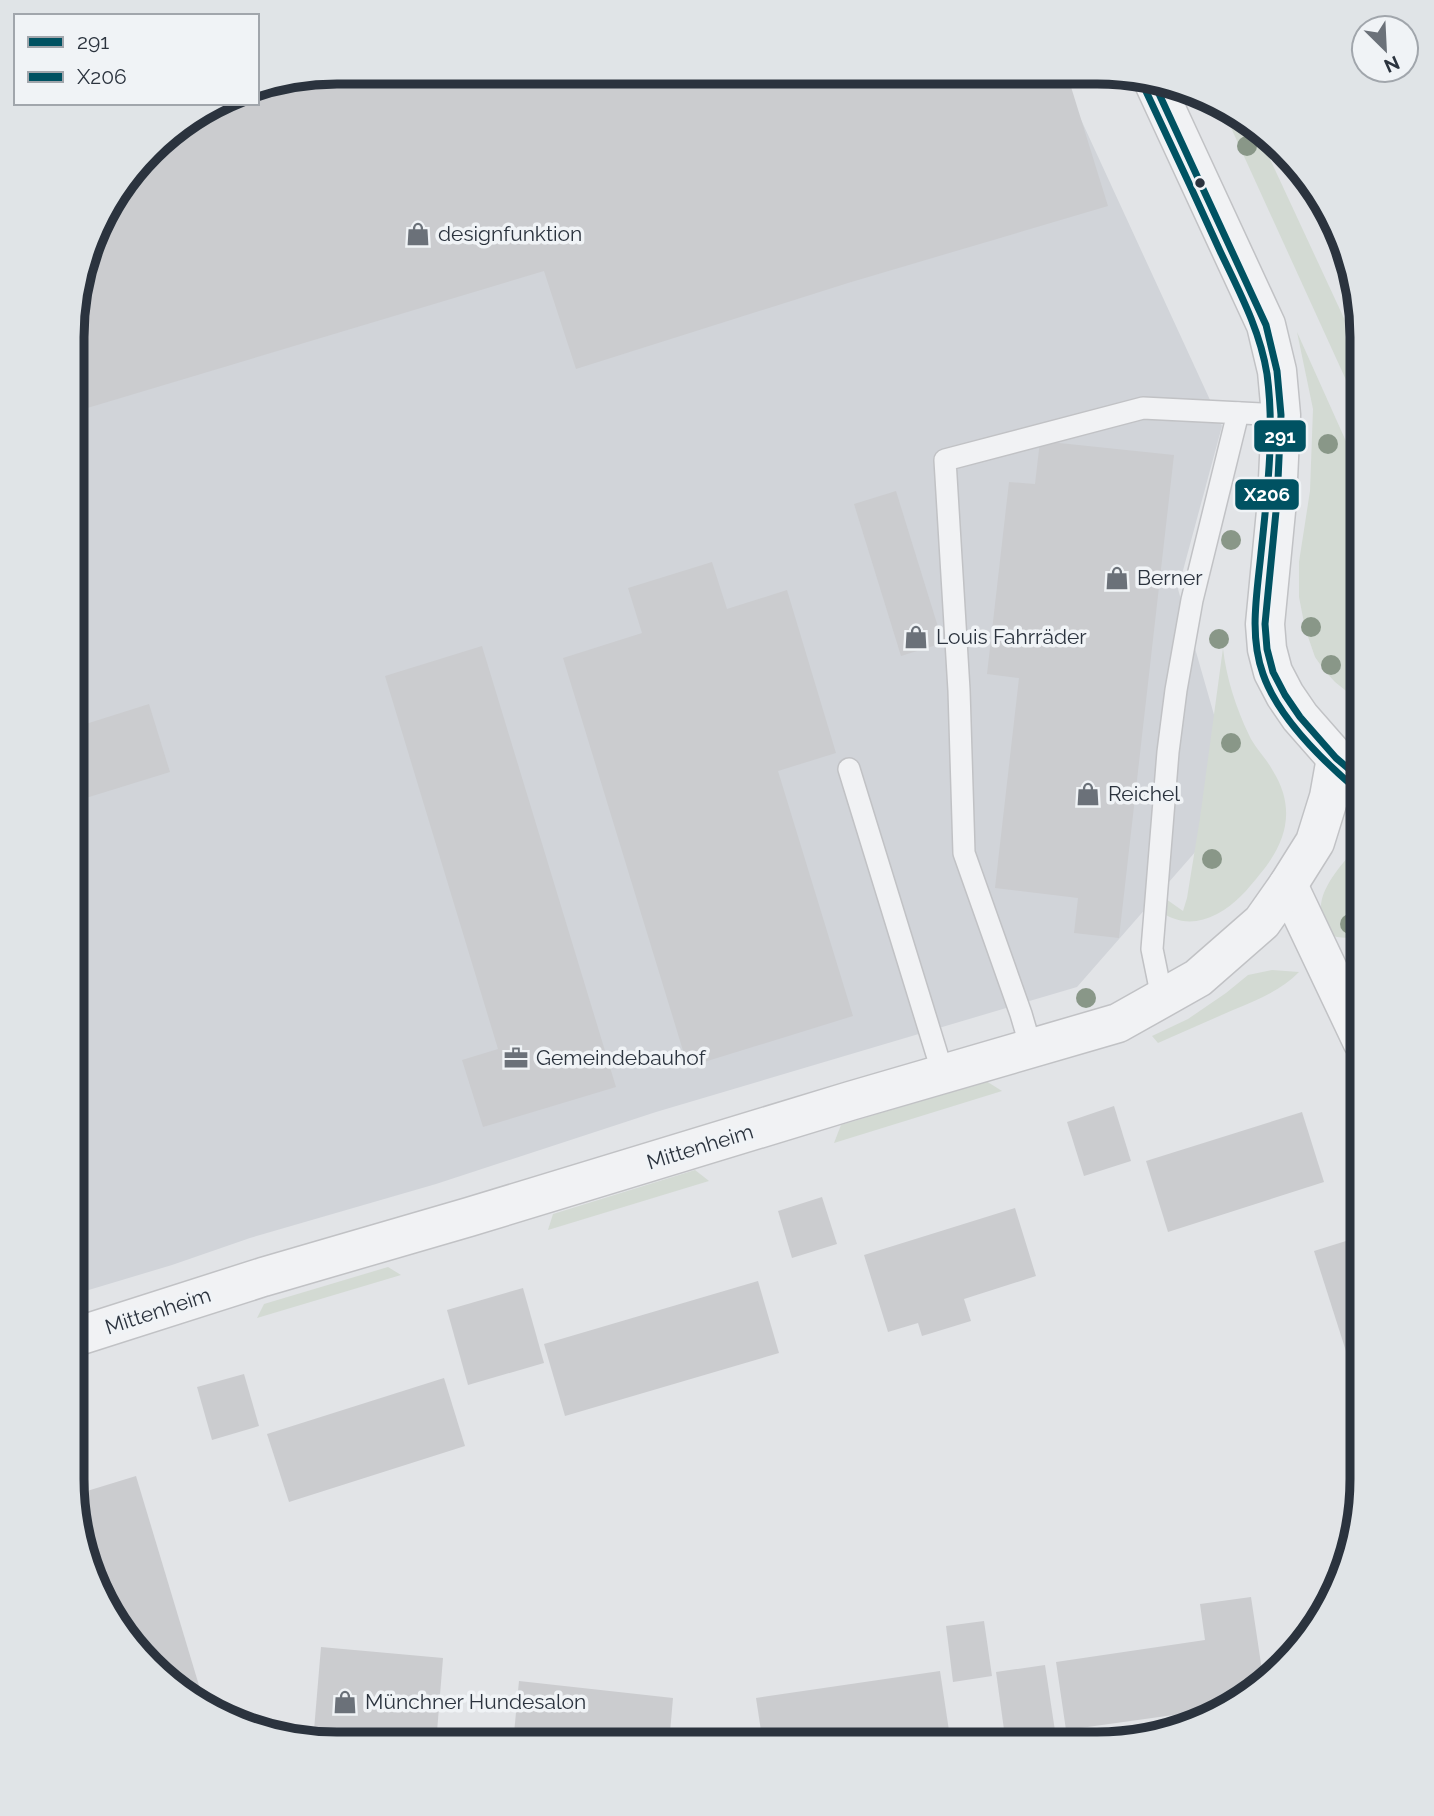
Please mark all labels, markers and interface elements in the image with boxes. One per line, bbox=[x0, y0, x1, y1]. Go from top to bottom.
legend bbox=[14, 14, 259, 105]
north arrow bbox=[1350, 14, 1420, 84]
text: 291 bbox=[77, 29, 109, 54]
text: N bbox=[1381, 52, 1403, 78]
text: X206 bbox=[77, 64, 127, 89]
unlabelled marker bbox=[1193, 176, 1207, 190]
shop icon: designfunktion bbox=[404, 220, 432, 248]
place label: designfunktion bbox=[438, 221, 582, 246]
line badge: 291 bbox=[1253, 419, 1307, 453]
text: 291 bbox=[1264, 425, 1296, 447]
line badge: X206 bbox=[1234, 478, 1300, 511]
text: X206 bbox=[1243, 483, 1290, 505]
shop icon: Berner bbox=[1103, 564, 1131, 592]
place label: Berner bbox=[1137, 565, 1203, 590]
shop icon: Louis Fahrräder bbox=[902, 623, 930, 651]
place label: Louis Fahrräder bbox=[936, 624, 1087, 649]
shop icon: Reichel bbox=[1074, 780, 1102, 808]
place label: Reichel bbox=[1108, 781, 1180, 806]
office icon: Gemeindebauhof bbox=[502, 1044, 530, 1072]
place label: Gemeindebauhof bbox=[536, 1045, 707, 1070]
street label: Mittenheim bbox=[644, 1119, 756, 1175]
street label: Mittenheim bbox=[102, 1282, 214, 1339]
shop icon: Münchner Hundesalon bbox=[331, 1688, 359, 1716]
place label: Münchner Hundesalon bbox=[365, 1689, 586, 1714]

